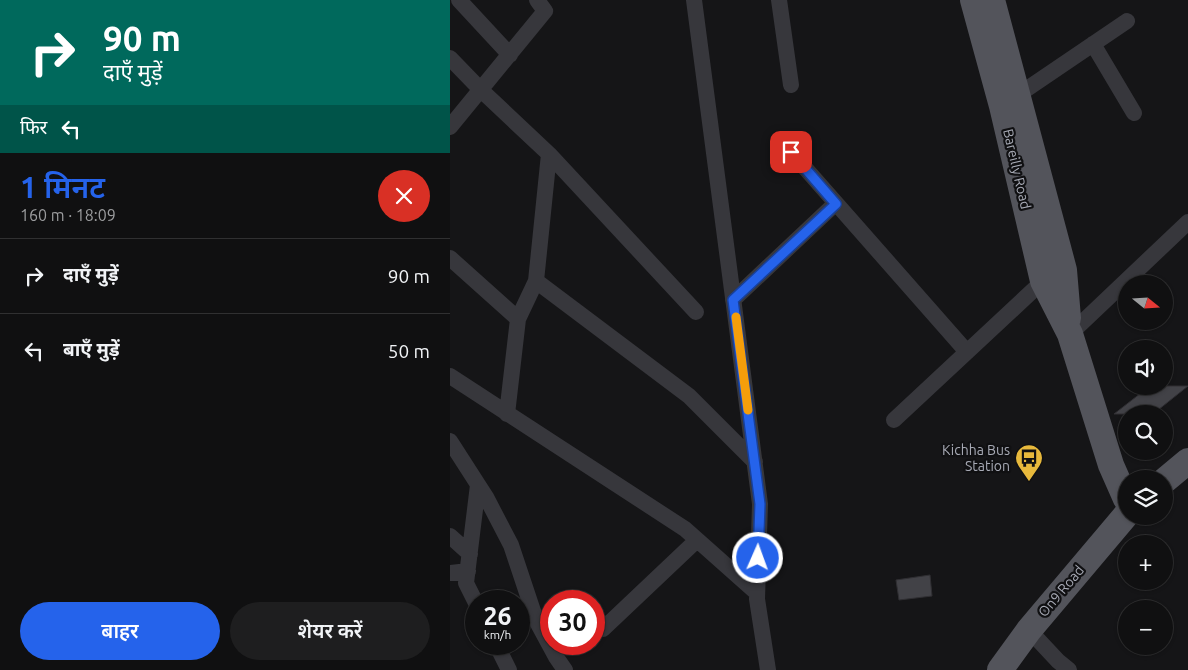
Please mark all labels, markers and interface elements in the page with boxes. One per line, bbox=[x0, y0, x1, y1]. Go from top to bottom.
text: 90 m bbox=[103, 18, 181, 58]
icon: right bbox=[20, 20, 85, 85]
text: दाएँ मुड़ें bbox=[103, 59, 163, 84]
icon: left bbox=[57, 115, 85, 143]
text: फिर bbox=[20, 116, 47, 138]
street label: Bareilly Road bbox=[1000, 127, 1034, 211]
pin bbox=[770, 131, 812, 173]
icon: arrive bbox=[777, 138, 805, 166]
text: 1 मिनट bbox=[20, 170, 105, 204]
button: close bbox=[378, 170, 430, 222]
text: 160 m · 18:09 bbox=[20, 206, 116, 224]
icon: right bbox=[20, 262, 48, 290]
text: दाएँ मुड़ें bbox=[63, 263, 119, 285]
text: 90 m bbox=[388, 265, 430, 287]
north arrow bbox=[1118, 275, 1172, 330]
map controls bbox=[1118, 275, 1173, 655]
icon: left bbox=[20, 337, 48, 365]
text: बाएँ मुड़ें bbox=[63, 338, 120, 360]
text: 50 m bbox=[388, 340, 430, 362]
button: sound bbox=[1118, 340, 1173, 395]
button: search bbox=[1118, 405, 1173, 460]
place label: Kichha Bus Station bbox=[942, 442, 1010, 474]
bus stop icon: Kichha Bus Station bbox=[1014, 443, 1044, 482]
button: layers bbox=[1118, 470, 1173, 525]
position arrow bbox=[731, 531, 783, 583]
button: + bbox=[1118, 535, 1173, 590]
street label: On9 Road bbox=[1035, 562, 1087, 620]
speed limit sign: 30 bbox=[540, 590, 605, 655]
button: − bbox=[1118, 600, 1173, 655]
button: बाहर bbox=[20, 602, 220, 660]
button: शेयर करें bbox=[230, 602, 430, 660]
text: 26 bbox=[483, 602, 512, 630]
text: km/h bbox=[484, 628, 511, 641]

